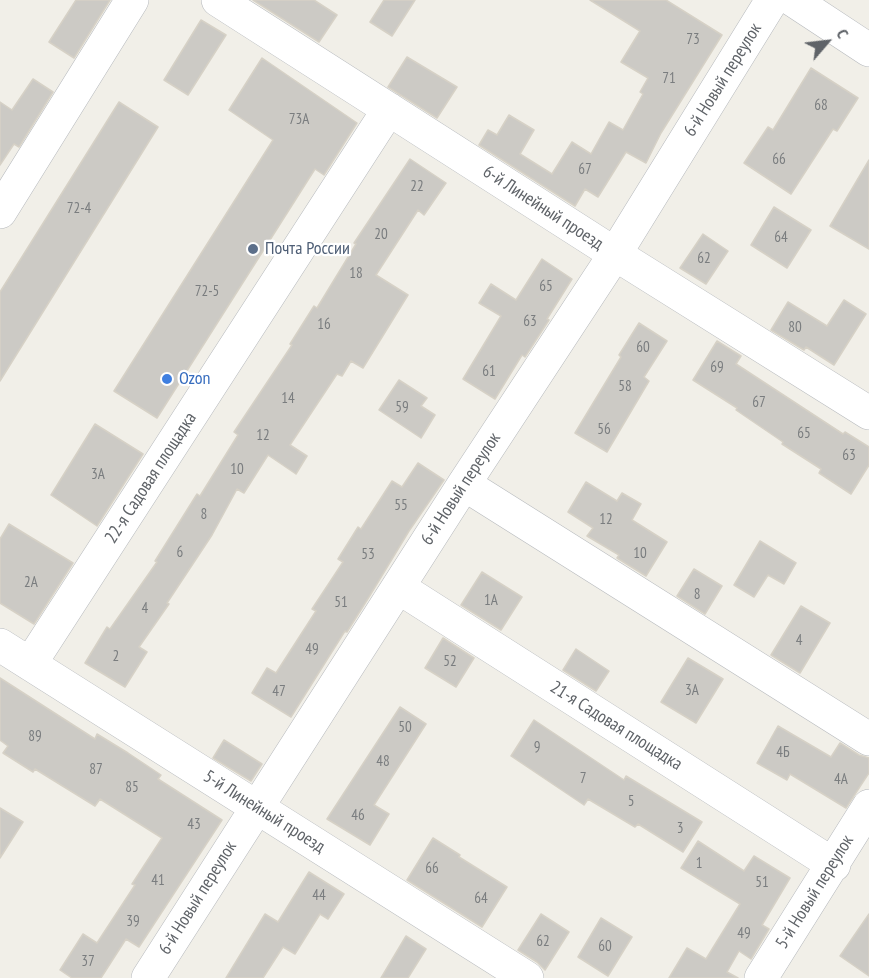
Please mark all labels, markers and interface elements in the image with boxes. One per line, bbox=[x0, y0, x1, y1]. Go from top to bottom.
north arrow bbox=[797, 12, 857, 72]
street label: 6-й Новый переулок bbox=[679, 19, 767, 141]
text: С bbox=[832, 26, 853, 41]
house number: 73 bbox=[686, 31, 700, 49]
house number: 71 bbox=[662, 70, 676, 88]
house number: 68 bbox=[814, 97, 828, 115]
house number: 73А bbox=[289, 111, 309, 129]
house number: 66 bbox=[772, 151, 786, 169]
street label: 6-й Линейный проезд bbox=[479, 161, 607, 255]
house number: 67 bbox=[578, 161, 592, 179]
house number: 22 bbox=[410, 178, 424, 196]
house number: 72-4 bbox=[67, 200, 91, 218]
house number: 20 bbox=[374, 226, 388, 244]
house number: 64 bbox=[774, 229, 788, 247]
place label: Почта России bbox=[265, 238, 350, 260]
marker: Почта России bbox=[246, 242, 260, 256]
house number: 62 bbox=[697, 250, 711, 268]
house number: 18 bbox=[349, 265, 363, 283]
house number: 65 bbox=[539, 278, 553, 296]
house number: 72-5 bbox=[195, 283, 219, 301]
house number: 63 bbox=[523, 313, 537, 331]
house number: 16 bbox=[317, 316, 331, 334]
house number: 80 bbox=[788, 319, 802, 337]
house number: 60 bbox=[636, 339, 650, 357]
house number: 69 bbox=[710, 359, 724, 377]
house number: 61 bbox=[482, 363, 496, 381]
place label: Ozon bbox=[179, 368, 211, 390]
marker: Ozon bbox=[160, 372, 174, 386]
house number: 58 bbox=[618, 378, 632, 396]
house number: 14 bbox=[281, 390, 295, 408]
house number: 67 bbox=[752, 394, 766, 412]
house number: 59 bbox=[395, 399, 409, 417]
street label: 22-я Садовая площадка bbox=[101, 409, 201, 547]
house number: 56 bbox=[597, 421, 611, 439]
house number: 65 bbox=[797, 425, 811, 443]
house number: 12 bbox=[256, 427, 270, 445]
street label: 6-й Новый переулок bbox=[417, 429, 505, 549]
house number: 63 bbox=[842, 447, 856, 465]
house number: 10 bbox=[230, 461, 244, 479]
house number: 3А bbox=[91, 466, 105, 484]
house number: 55 bbox=[394, 497, 408, 515]
house number: 8 bbox=[201, 506, 207, 524]
house number: 12 bbox=[599, 511, 613, 529]
house number: 6 bbox=[177, 544, 183, 562]
house number: 10 bbox=[633, 545, 647, 563]
house number: 53 bbox=[361, 546, 375, 564]
house number: 2А bbox=[24, 574, 38, 592]
house number: 8 bbox=[694, 586, 700, 604]
house number: 1А bbox=[484, 592, 498, 610]
house number: 51 bbox=[334, 594, 348, 612]
house number: 4 bbox=[142, 600, 148, 618]
house number: 4 bbox=[796, 632, 802, 650]
house number: 49 bbox=[305, 641, 319, 659]
house number: 2 bbox=[113, 648, 119, 666]
house number: 52 bbox=[443, 653, 457, 671]
street label: 21-я Садовая площадка bbox=[546, 677, 686, 775]
house number: 3А bbox=[685, 682, 699, 700]
house number: 47 bbox=[272, 683, 286, 701]
house number: 50 bbox=[398, 719, 412, 737]
house number: 89 bbox=[28, 728, 42, 746]
house number: 9 bbox=[534, 739, 540, 757]
house number: 4Б bbox=[776, 744, 790, 762]
house number: 48 bbox=[376, 753, 390, 771]
house number: 87 bbox=[89, 761, 103, 779]
street label: 5-й Линейный проезд bbox=[199, 766, 329, 858]
house number: 7 bbox=[580, 770, 586, 788]
house number: 4А bbox=[834, 771, 848, 789]
house number: 85 bbox=[125, 779, 139, 797]
house number: 5 bbox=[628, 793, 634, 811]
house number: 46 bbox=[351, 807, 365, 825]
house number: 43 bbox=[187, 816, 201, 834]
house number: 3 bbox=[677, 820, 683, 838]
street label: 5-й Новый переулок bbox=[771, 831, 859, 953]
street label: 6-й Новый переулок bbox=[154, 837, 242, 959]
house number: 1 bbox=[696, 855, 702, 873]
house number: 66 bbox=[425, 860, 439, 878]
house number: 41 bbox=[151, 872, 165, 890]
house number: 51 bbox=[755, 874, 769, 892]
house number: 44 bbox=[312, 887, 326, 905]
house number: 64 bbox=[474, 890, 488, 908]
house number: 39 bbox=[126, 913, 140, 931]
house number: 49 bbox=[737, 925, 751, 943]
house number: 62 bbox=[536, 933, 550, 951]
house number: 60 bbox=[598, 938, 612, 956]
house number: 37 bbox=[81, 953, 95, 971]

